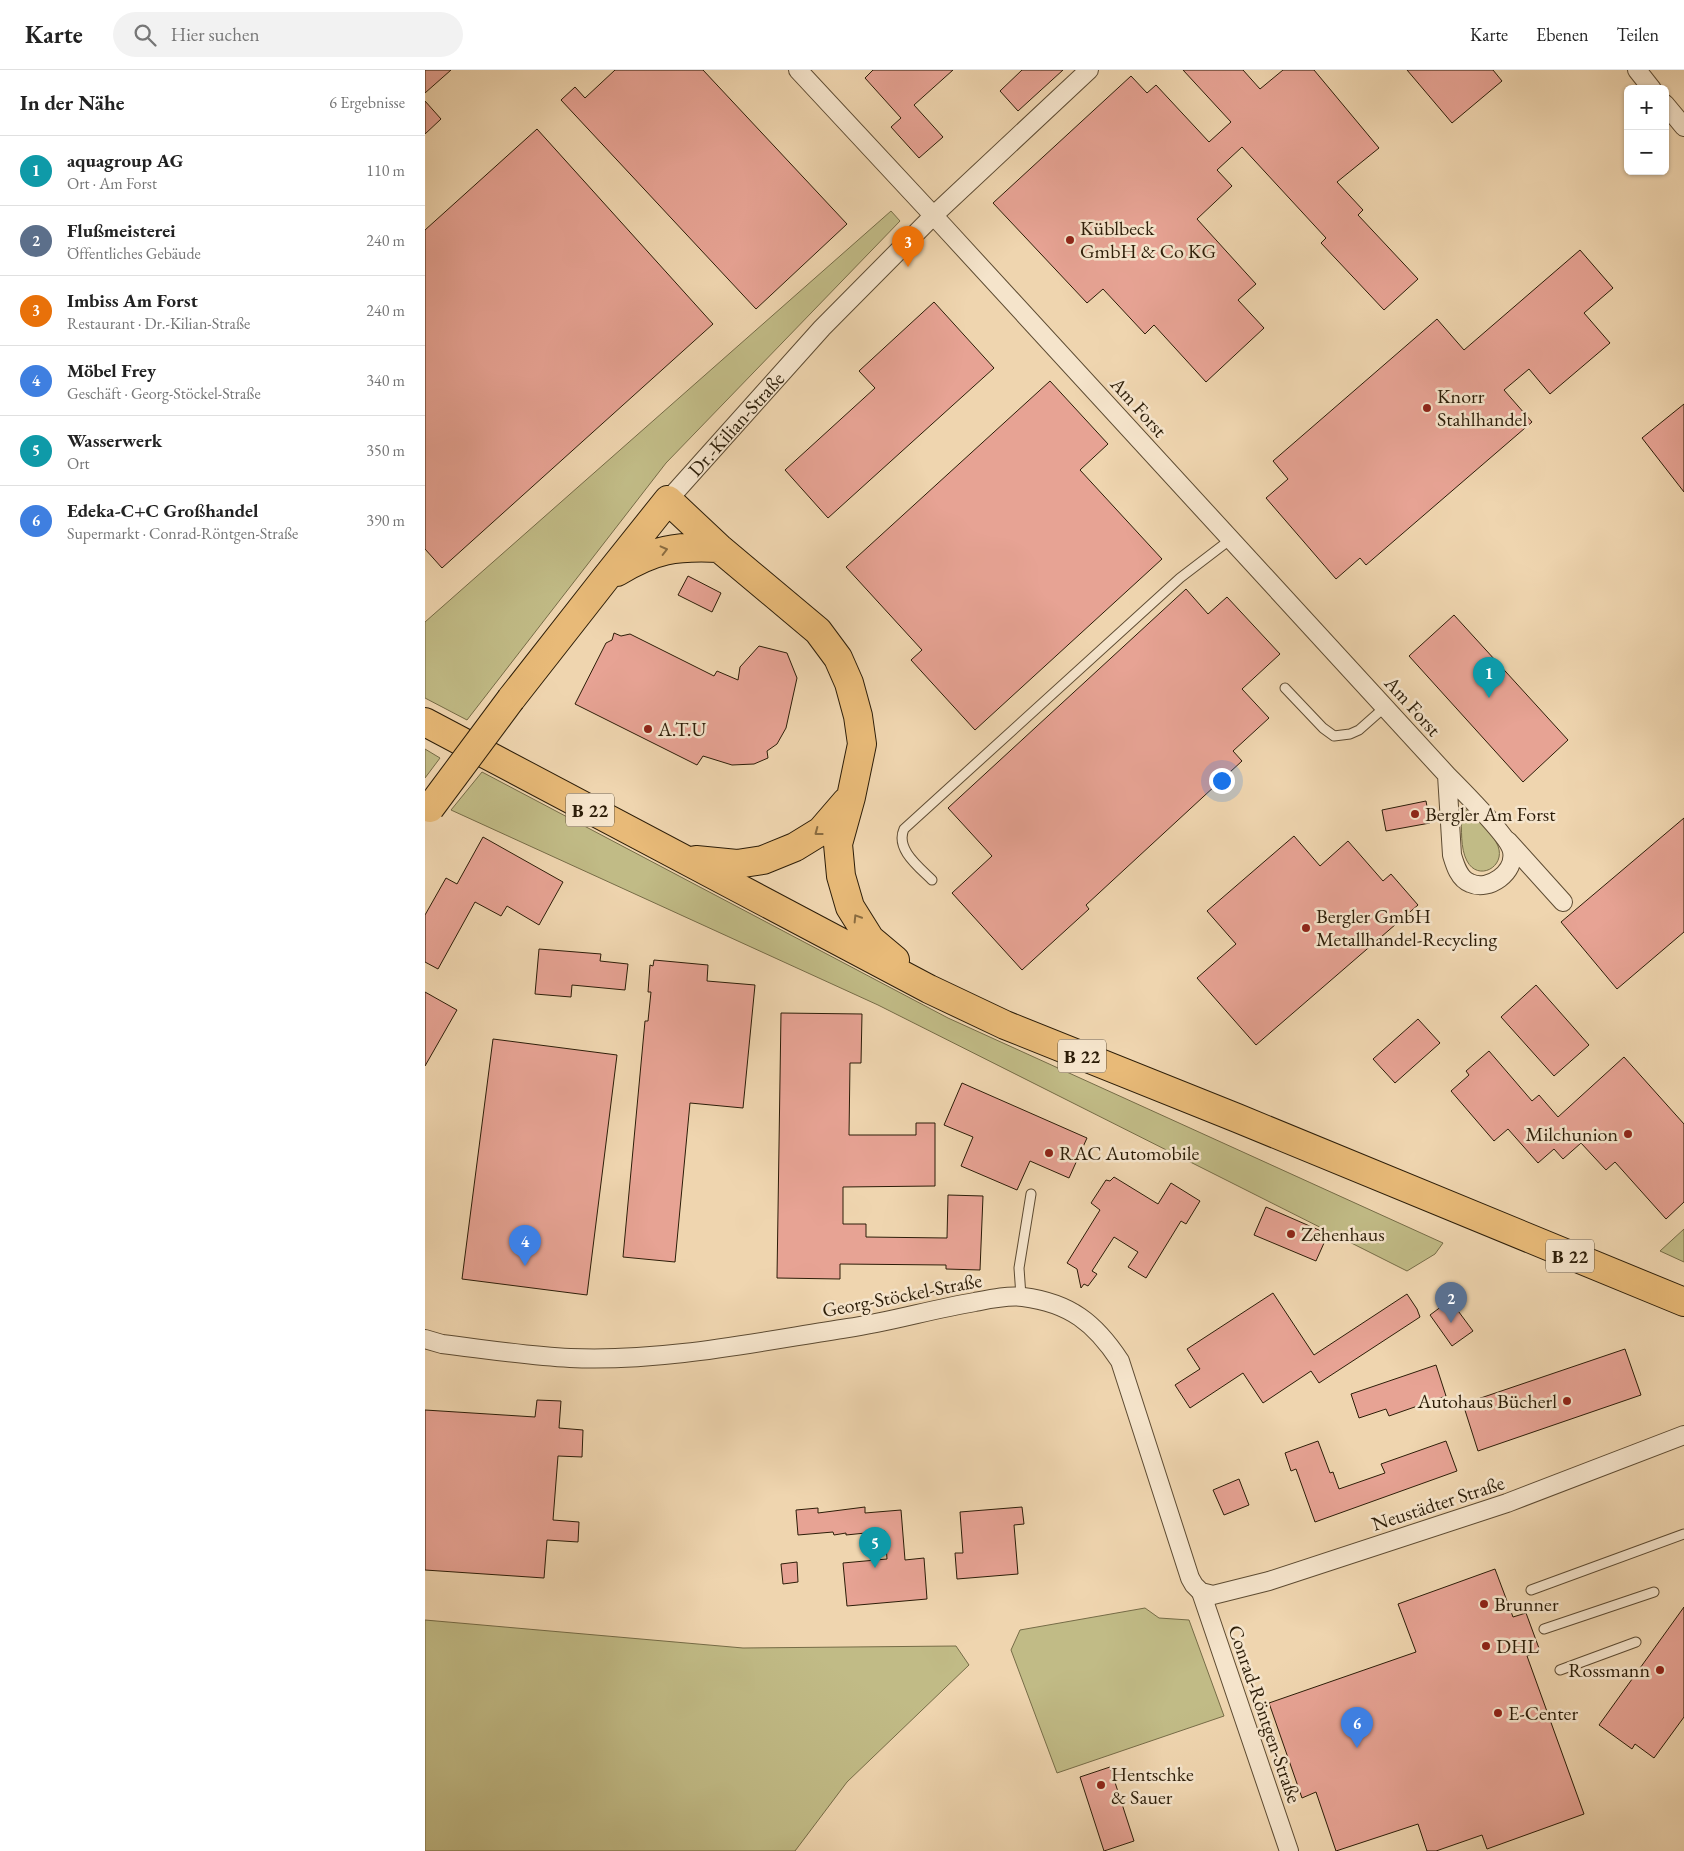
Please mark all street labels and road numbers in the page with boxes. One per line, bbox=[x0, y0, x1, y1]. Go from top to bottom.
street label: Dr.-Kilian-Straße bbox=[682, 366, 790, 482]
street label: Am Forst bbox=[1104, 371, 1173, 443]
street label: Am Forst bbox=[1378, 670, 1447, 742]
road number: B 22 bbox=[566, 794, 614, 826]
road number: B 22 bbox=[1058, 1039, 1106, 1072]
road number: B 22 bbox=[1546, 1240, 1594, 1272]
street label: Georg-Stöckel-Straße bbox=[820, 1267, 984, 1323]
street label: Neustädter Straße bbox=[1368, 1469, 1508, 1537]
street label: Conrad-Röntgen-Straße bbox=[1222, 1622, 1308, 1807]

